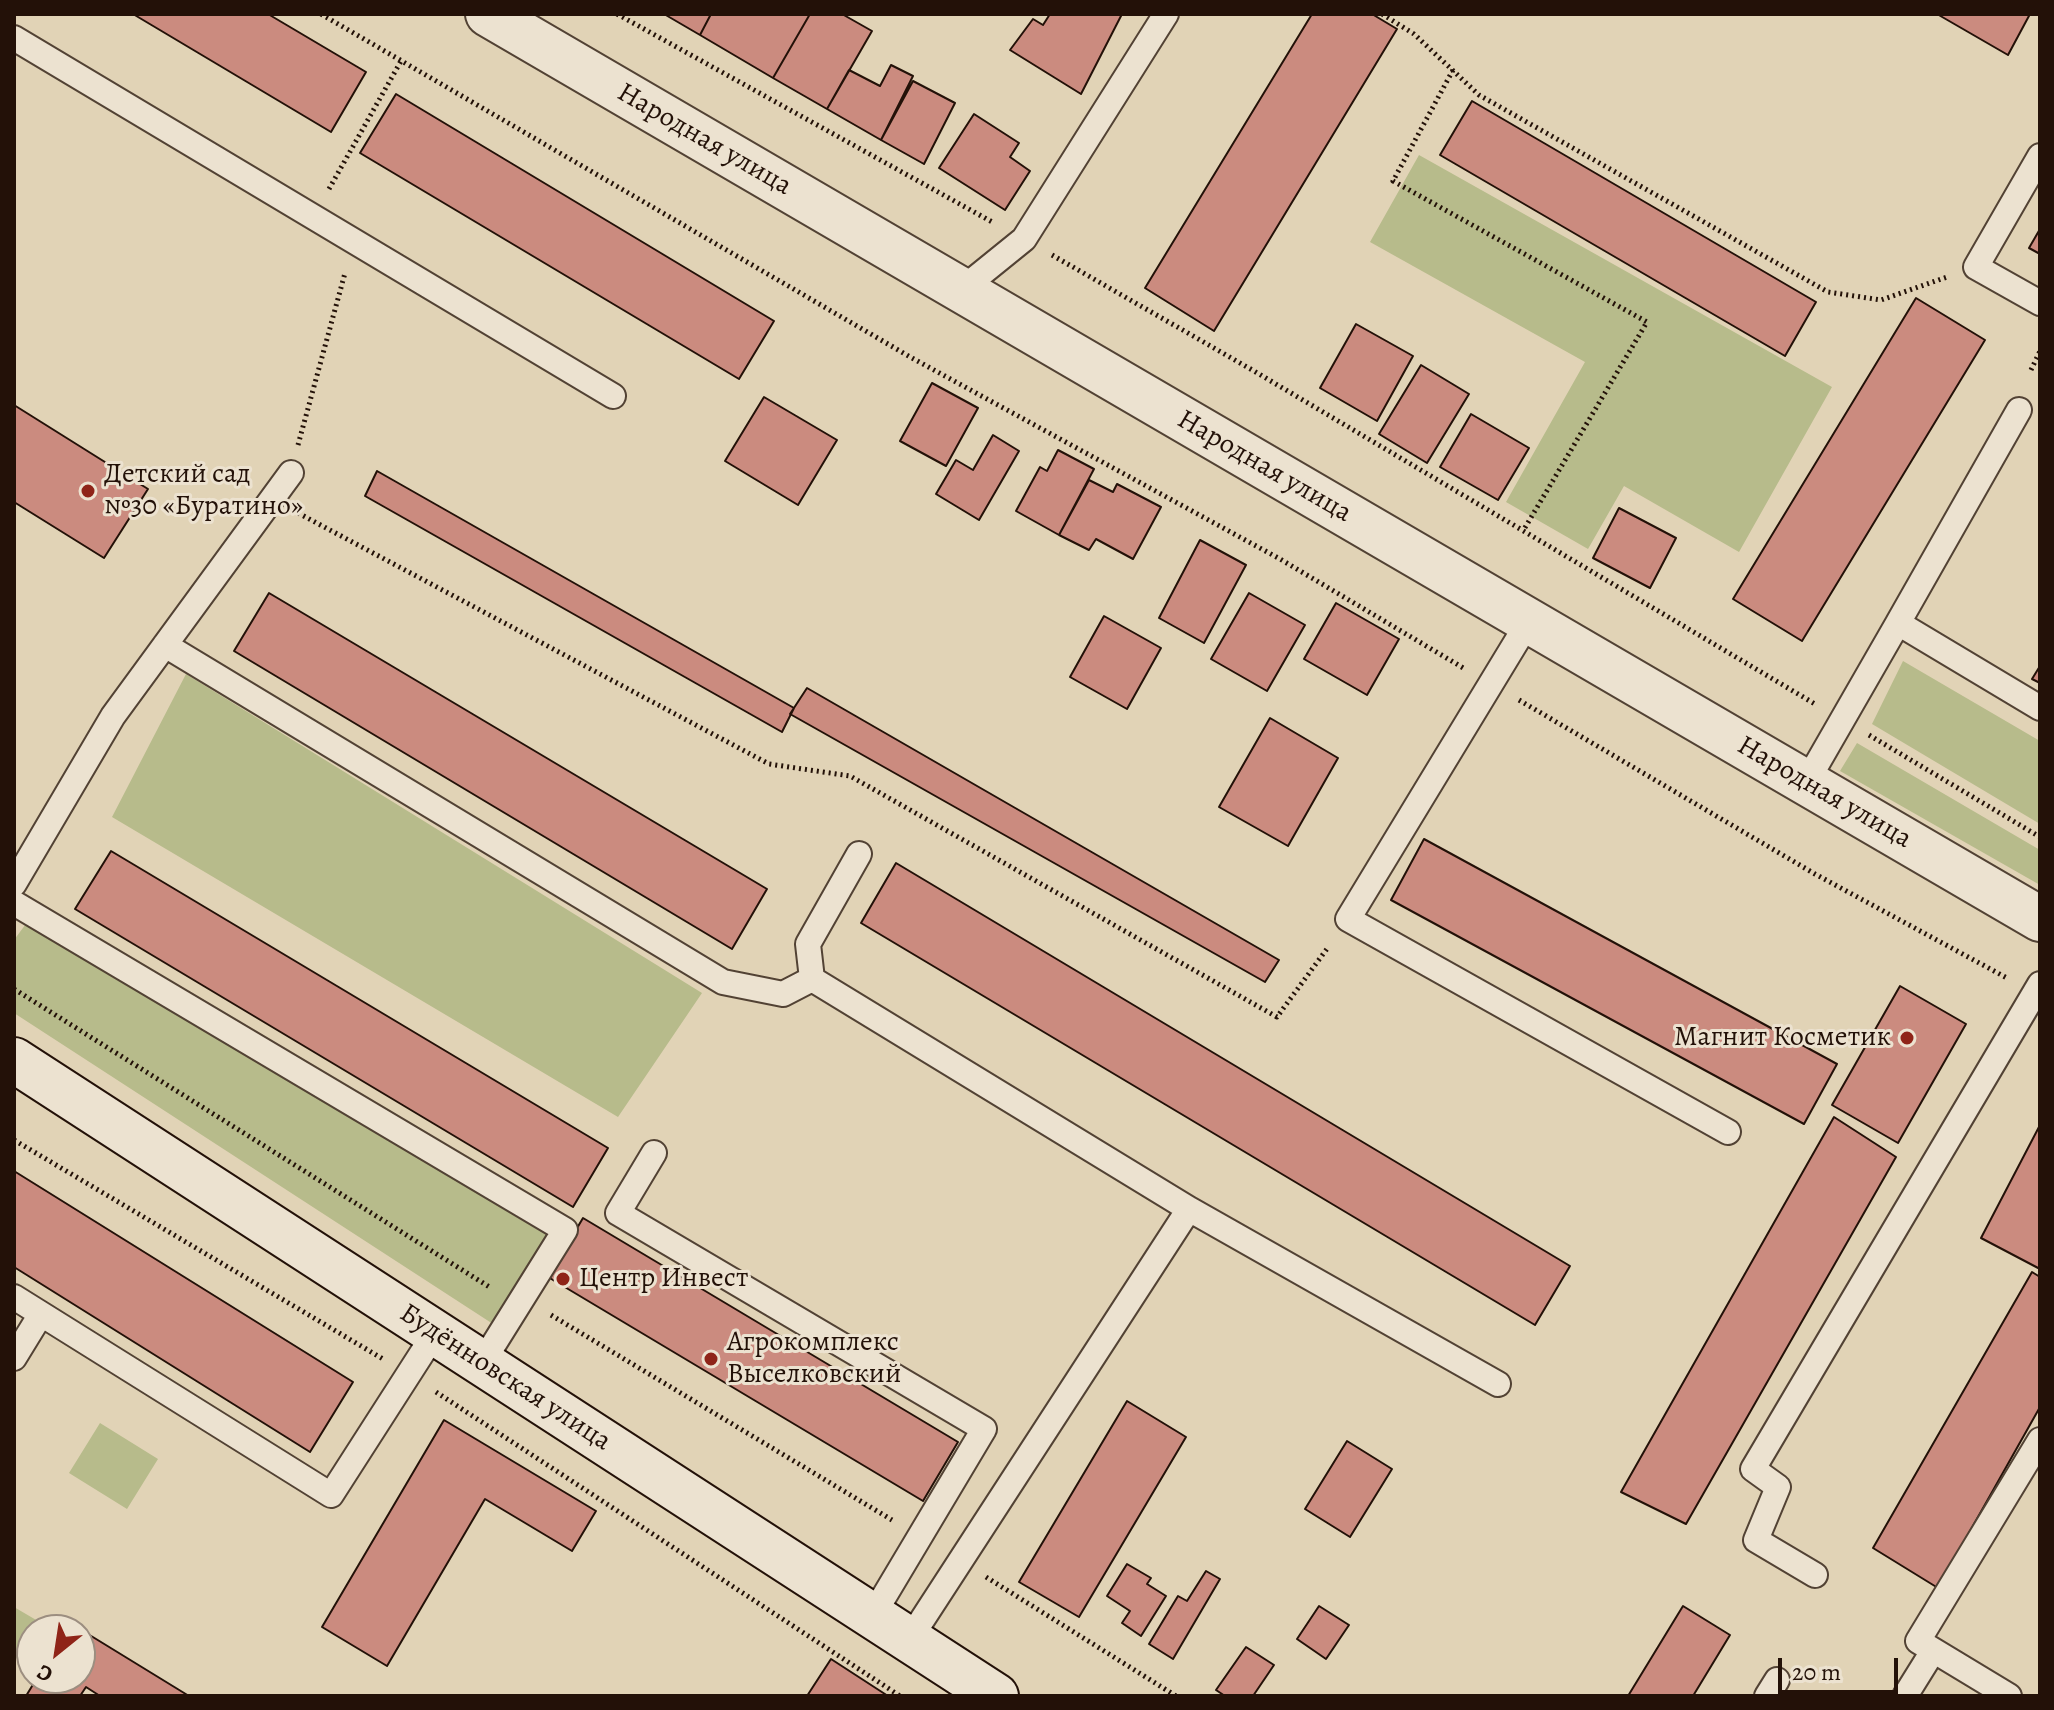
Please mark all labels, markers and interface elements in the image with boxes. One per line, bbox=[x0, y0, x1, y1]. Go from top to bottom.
street label: Народная улица bbox=[611, 76, 797, 204]
street label: Народная улица bbox=[1171, 403, 1357, 531]
place label: Детский сад №30 «Буратино» bbox=[104, 458, 303, 524]
marker: Детский сад №30 «Буратино» bbox=[79, 482, 97, 500]
street label: Народная улица bbox=[1731, 729, 1917, 857]
place label: Магнит Косметик bbox=[1674, 1021, 1891, 1055]
marker: Магнит Косметик bbox=[1898, 1029, 1916, 1047]
place label: Центр Инвест bbox=[579, 1262, 748, 1296]
marker: Центр Инвест bbox=[554, 1270, 572, 1288]
street label: Будённовская улица bbox=[393, 1297, 617, 1459]
place label: Агрокомплекс Выселковский bbox=[727, 1326, 901, 1392]
marker: Агрокомплекс Выселковский bbox=[702, 1350, 720, 1368]
north arrow bbox=[16, 1614, 96, 1694]
scale bar bbox=[1782, 1642, 1902, 1692]
text: 20 m bbox=[1792, 1656, 1841, 1688]
text: С bbox=[32, 1657, 58, 1689]

